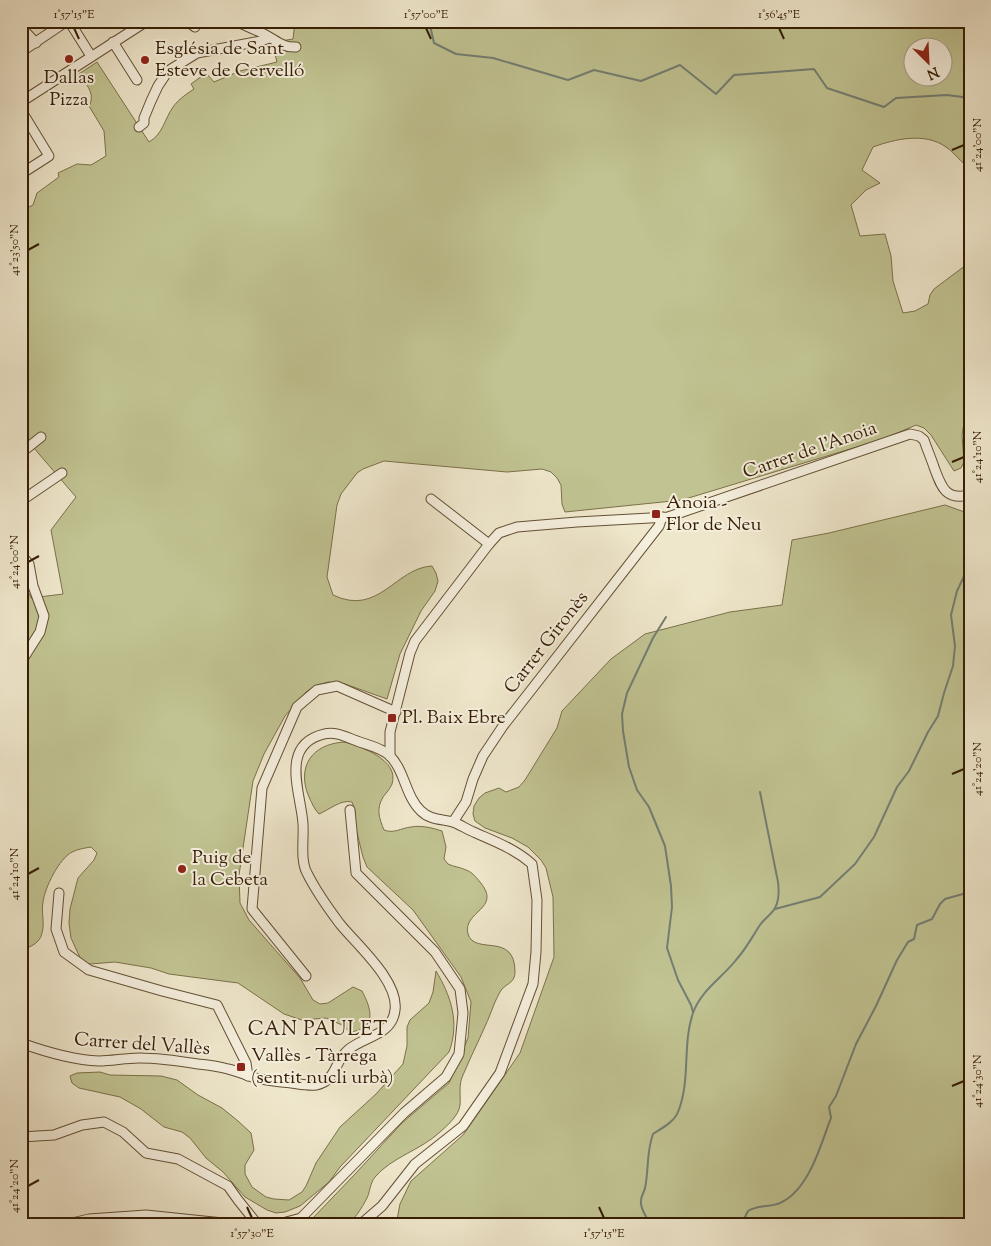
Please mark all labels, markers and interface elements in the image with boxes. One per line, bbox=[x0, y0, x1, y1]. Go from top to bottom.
text: 1°57'15"E bbox=[53, 6, 95, 24]
text: 1°57'00"E bbox=[404, 6, 449, 24]
text: 1°56'45"E bbox=[758, 6, 801, 24]
place label: Església de Sant Esteve de Cervelló bbox=[155, 36, 304, 85]
north arrow bbox=[904, 38, 954, 88]
marker: Dallas Pizza bbox=[63, 53, 75, 65]
marker: Església de Sant Esteve de Cervelló bbox=[139, 54, 151, 66]
text: N bbox=[923, 61, 942, 83]
place label: Dallas Pizza bbox=[44, 65, 94, 114]
text: 41°24'00"N bbox=[969, 117, 987, 172]
text: 41°23'50"N bbox=[6, 224, 24, 276]
street label: Carrer de l'Anoia bbox=[739, 415, 881, 487]
text: 41°24'10"N bbox=[969, 430, 987, 483]
place label: Anoia - Flor de Neu bbox=[666, 490, 761, 539]
marker: Anoia - Flor de Neu bbox=[650, 508, 662, 520]
text: 41°24'00"N bbox=[6, 534, 24, 589]
street label: Carrer Gironès bbox=[498, 586, 596, 700]
place label: Pl. Baix Ebre bbox=[402, 705, 506, 732]
marker: Pl. Baix Ebre bbox=[386, 712, 398, 724]
text: 41°24'20"N bbox=[969, 742, 987, 796]
place label: Puig de la Cebeta bbox=[192, 845, 268, 894]
text: 41°24'10"N bbox=[6, 847, 24, 900]
marker: Puig de la Cebeta bbox=[176, 863, 188, 875]
district label: CAN PAULET bbox=[248, 1016, 388, 1045]
street label: Carrer del Vallès bbox=[73, 1027, 211, 1063]
place label: Vallès - Tàrrega (sentit nucli urbà) bbox=[251, 1043, 393, 1092]
text: 41°24'30"N bbox=[969, 1054, 987, 1108]
marker: Vallès - Tàrrega (sentit nucli urbà) bbox=[235, 1061, 247, 1073]
text: 41°24'20"N bbox=[6, 1159, 24, 1213]
text: 1°57'30"E bbox=[230, 1225, 275, 1243]
text: 1°57'15"E bbox=[583, 1225, 625, 1243]

